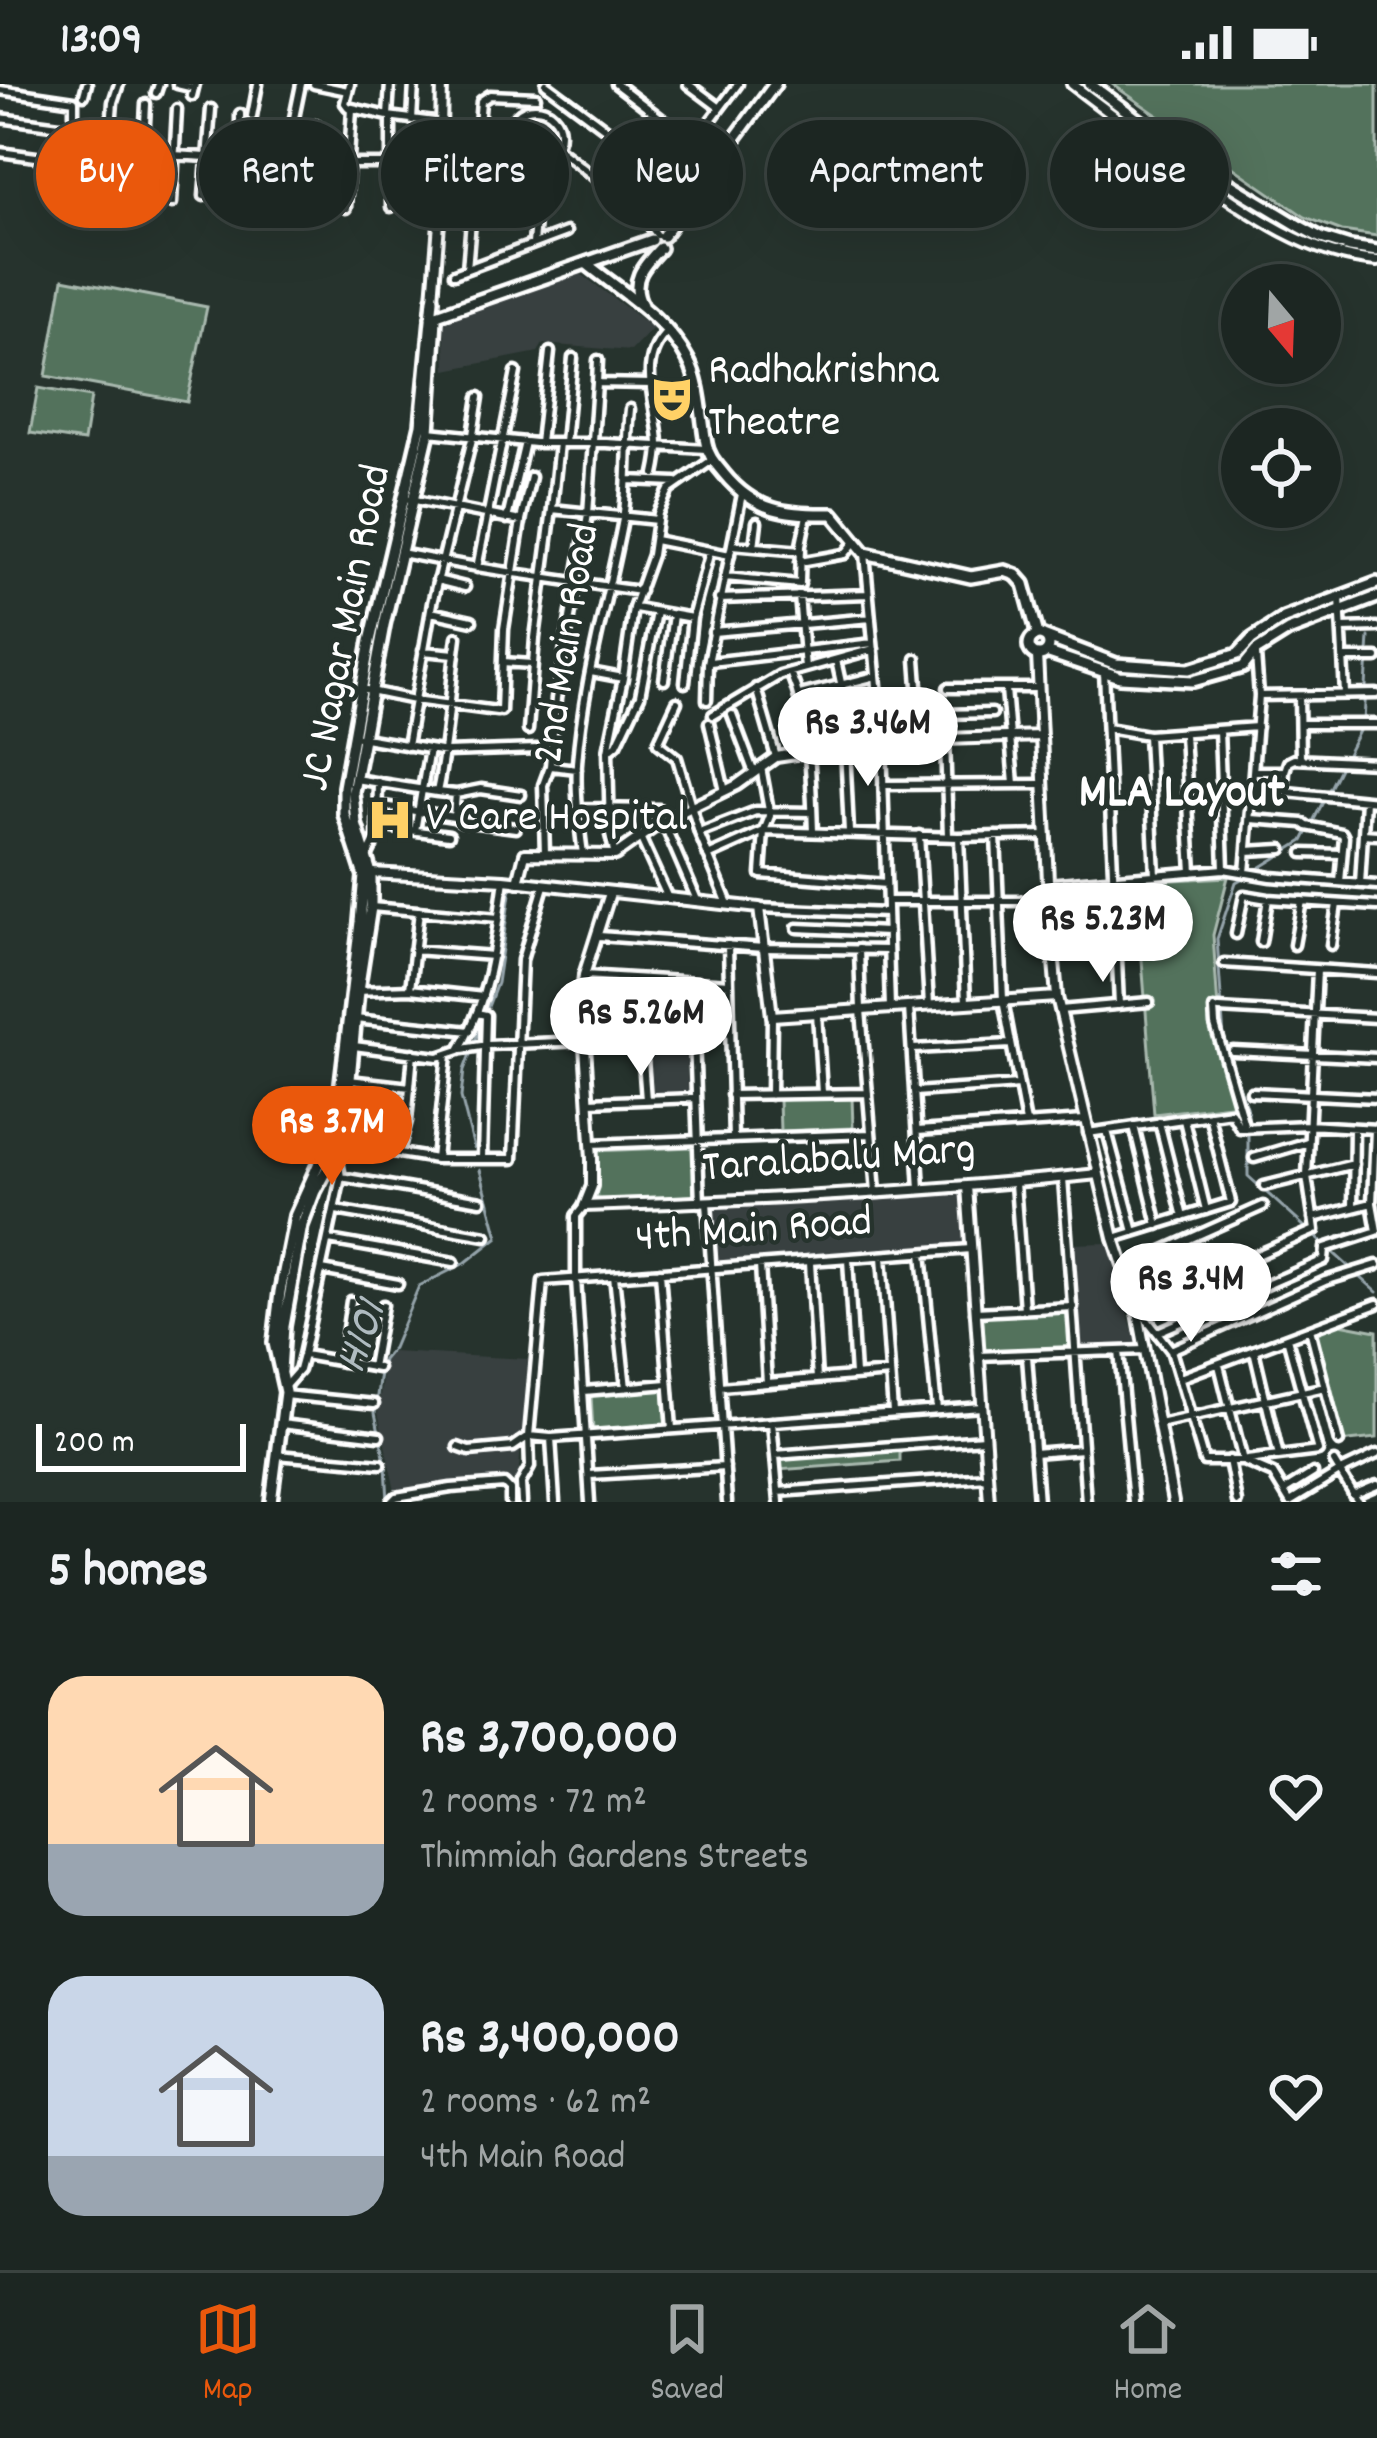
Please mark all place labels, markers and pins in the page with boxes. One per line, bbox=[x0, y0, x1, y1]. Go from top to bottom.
place label: Radhakrishna Theatre bbox=[708, 341, 940, 457]
theatre icon: Radhakrishna Theatre bbox=[647, 374, 697, 424]
pin: Rs 3.46M bbox=[744, 687, 992, 789]
place label: V Care Hospital bbox=[426, 788, 688, 852]
hospital icon: V Care Hospital bbox=[365, 795, 415, 845]
pin: Rs 5.23M bbox=[979, 883, 1227, 985]
pin: Rs 5.26M bbox=[517, 977, 765, 1079]
pin: Rs 3.7M bbox=[221, 1086, 443, 1188]
pin: Rs 3.4M bbox=[1080, 1243, 1302, 1345]

